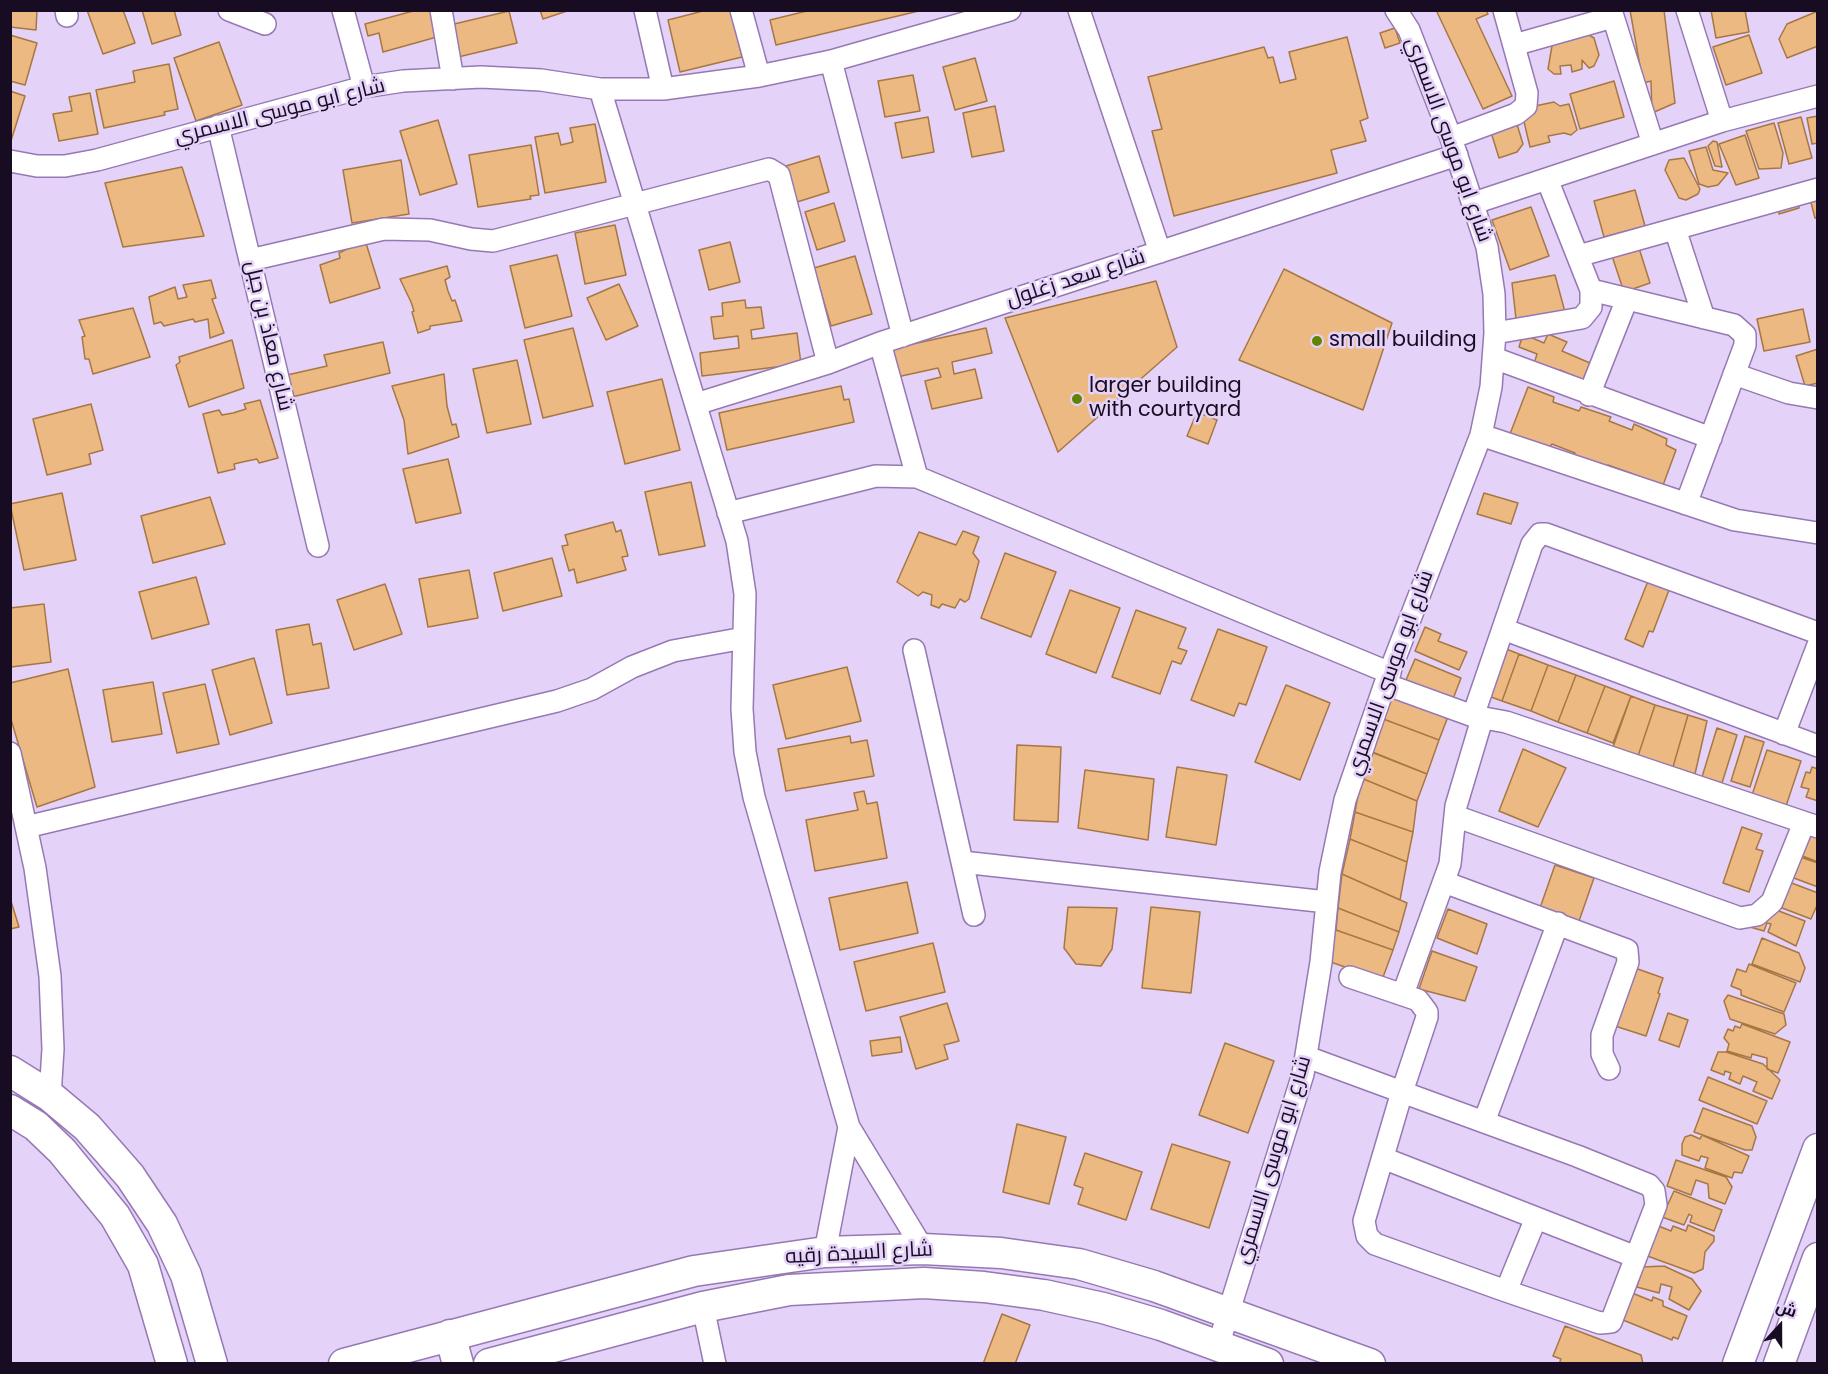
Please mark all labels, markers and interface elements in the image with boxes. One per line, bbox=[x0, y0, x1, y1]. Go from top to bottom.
street label: شارع ابو موسى الاسمري bbox=[1399, 34, 1497, 246]
street label: شارع ابو موسى الاسمري bbox=[172, 74, 388, 150]
street label: شارع سعد زغلول bbox=[1003, 245, 1149, 313]
street label: شارع معاذ بن جبل bbox=[238, 258, 298, 414]
place label: small building bbox=[1329, 328, 1477, 354]
marker: small building bbox=[1310, 334, 1324, 348]
place label: larger building with courtyard bbox=[1089, 374, 1242, 424]
marker: larger building with courtyard bbox=[1070, 392, 1084, 406]
street label: شارع ابو موسى الاسمري bbox=[1342, 567, 1440, 779]
street label: شارع ابو موسى الاسمري bbox=[1230, 1053, 1318, 1267]
street label: شارع السيدة رقيه bbox=[785, 1238, 933, 1270]
text: ش bbox=[1773, 1294, 1800, 1323]
north arrow bbox=[1750, 1296, 1810, 1356]

